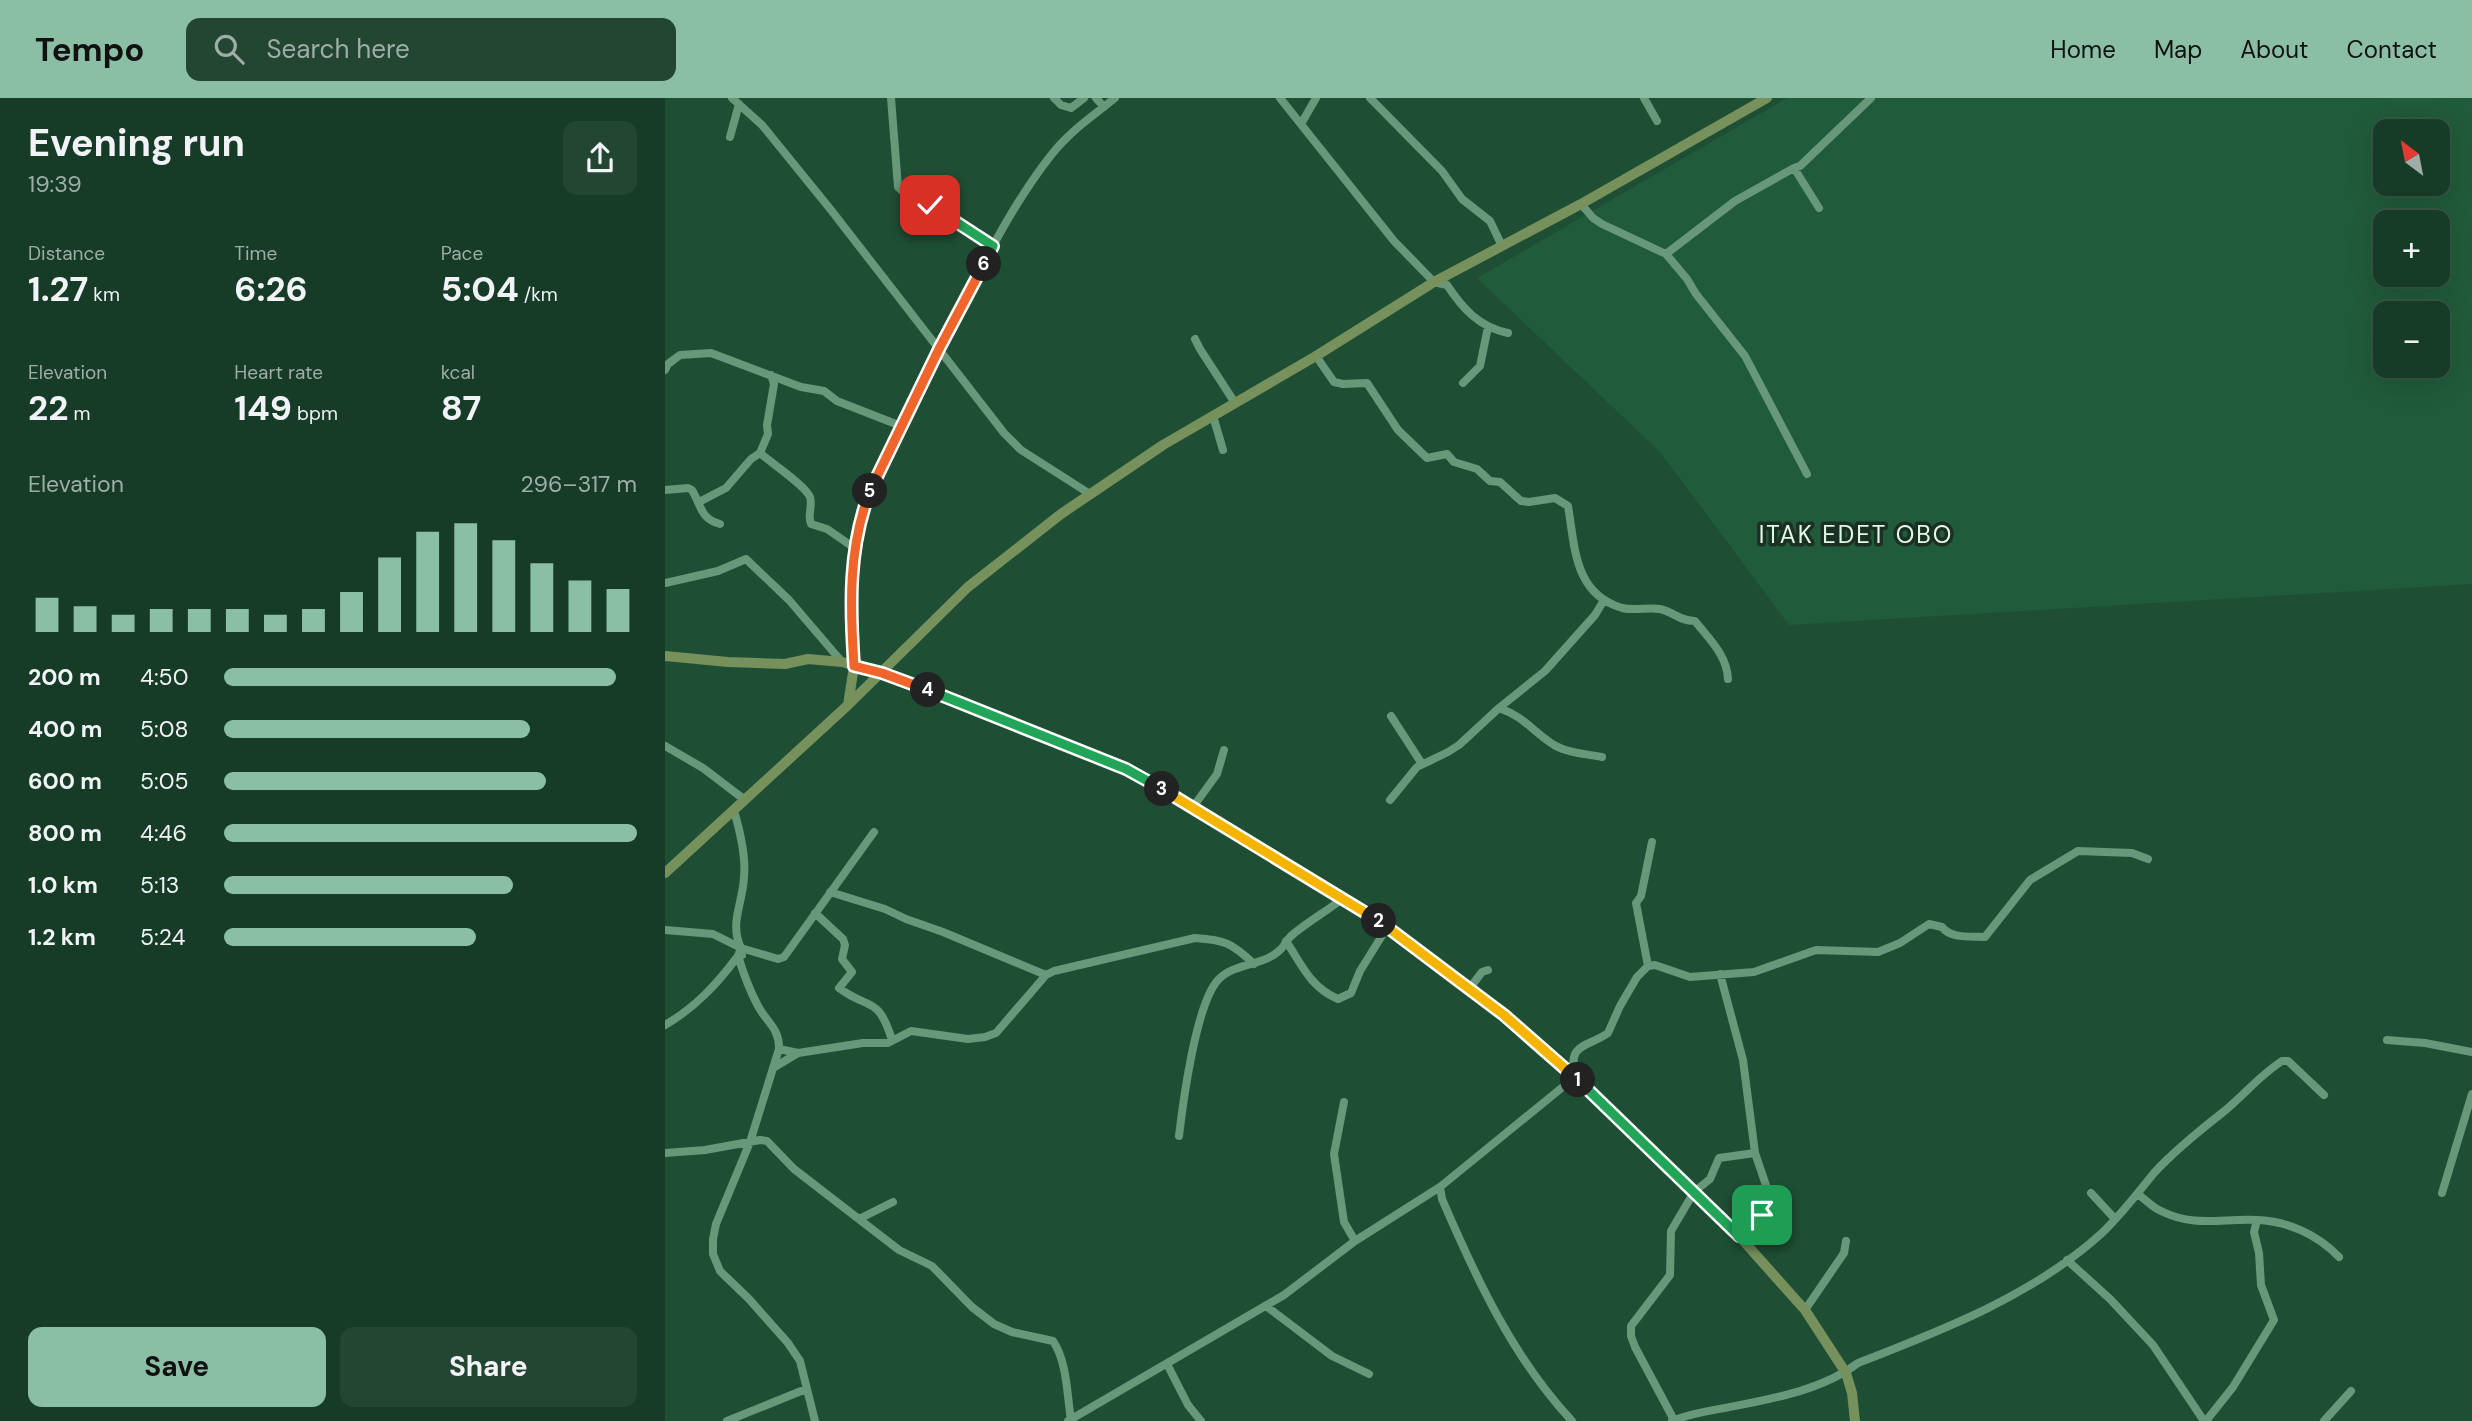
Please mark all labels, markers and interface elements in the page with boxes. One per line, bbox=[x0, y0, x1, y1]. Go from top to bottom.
search box bbox=[186, 18, 676, 81]
text: Tempo bbox=[35, 28, 144, 71]
icon: search bbox=[210, 30, 248, 68]
text: Search here bbox=[266, 32, 410, 66]
text: Home bbox=[2050, 34, 2116, 65]
text: Map bbox=[2154, 34, 2202, 65]
text: About bbox=[2240, 34, 2309, 65]
text: Contact bbox=[2347, 34, 2437, 65]
text: Evening run bbox=[28, 118, 245, 168]
north arrow bbox=[2373, 119, 2450, 196]
map controls bbox=[2373, 119, 2450, 378]
button: share bbox=[563, 121, 637, 195]
text: 19:39 bbox=[28, 169, 82, 199]
pin bbox=[900, 175, 960, 235]
icon: check bbox=[911, 186, 949, 224]
button: + bbox=[2373, 210, 2450, 287]
text: Distance bbox=[28, 241, 105, 266]
text: Time bbox=[234, 241, 277, 266]
text: Pace bbox=[441, 241, 483, 266]
pin: 6 bbox=[967, 246, 1001, 282]
text: 6 bbox=[977, 251, 990, 276]
text: 1.27 bbox=[28, 266, 88, 312]
text: 6:26 bbox=[234, 266, 308, 312]
text: 5:04 bbox=[441, 266, 519, 312]
text: km bbox=[88, 282, 120, 307]
text: /km bbox=[519, 282, 558, 307]
button: − bbox=[2373, 301, 2450, 378]
text: Elevation bbox=[28, 360, 107, 385]
text: Heart rate bbox=[234, 360, 323, 385]
text: kcal bbox=[441, 360, 475, 385]
text: 22 bbox=[28, 385, 68, 431]
text: 149 bbox=[234, 385, 292, 431]
text: 87 bbox=[441, 385, 481, 431]
text: m bbox=[68, 401, 90, 426]
text: bpm bbox=[292, 401, 338, 426]
text: Elevation bbox=[28, 469, 124, 499]
text: 296–317 m bbox=[520, 469, 637, 499]
pin: 5 bbox=[853, 474, 887, 508]
text: 5 bbox=[864, 478, 875, 503]
district label: ITAK EDET OBO bbox=[1759, 519, 1953, 550]
text: 200 m bbox=[28, 662, 101, 692]
text: 4:50 bbox=[140, 662, 188, 692]
pin: 4 bbox=[911, 672, 945, 708]
text: 4 bbox=[921, 677, 934, 702]
text: 400 m bbox=[28, 714, 102, 744]
text: 5:08 bbox=[140, 714, 188, 744]
text: 600 m bbox=[28, 766, 102, 796]
text: 5:05 bbox=[140, 766, 188, 796]
pin: 3 bbox=[1145, 772, 1179, 806]
text: 3 bbox=[1156, 776, 1167, 801]
text: 800 m bbox=[28, 818, 102, 848]
text: 4:46 bbox=[140, 818, 187, 848]
text: 1.0 km bbox=[28, 870, 98, 900]
text: 5:13 bbox=[140, 870, 179, 900]
pin: 2 bbox=[1361, 904, 1397, 938]
text: 2 bbox=[1373, 908, 1384, 933]
text: 1.2 km bbox=[28, 922, 96, 952]
text: 5:24 bbox=[140, 922, 186, 952]
pin: 1 bbox=[1560, 1062, 1595, 1098]
text: 1 bbox=[1574, 1067, 1581, 1092]
pin bbox=[1732, 1185, 1792, 1245]
icon: arrive bbox=[1743, 1196, 1781, 1234]
button: Save bbox=[28, 1327, 326, 1407]
button: Share bbox=[340, 1327, 637, 1407]

